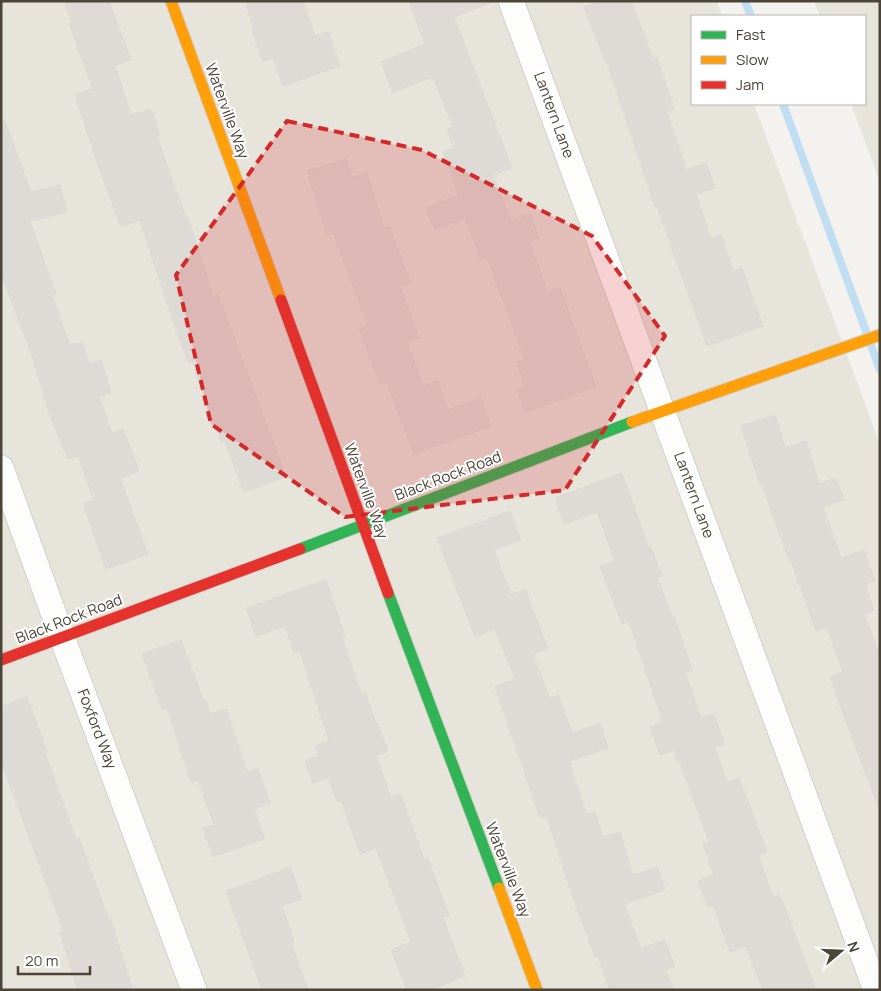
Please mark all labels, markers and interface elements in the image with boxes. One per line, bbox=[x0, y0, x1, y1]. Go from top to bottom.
legend bbox=[691, 15, 866, 105]
text: Fast bbox=[736, 24, 765, 45]
text: Slow bbox=[736, 49, 769, 70]
street label: Waterville Way bbox=[200, 60, 255, 162]
street label: Lantern Lane bbox=[529, 69, 580, 161]
text: Jam bbox=[736, 74, 764, 95]
street label: Waterville Way bbox=[339, 440, 394, 542]
street label: Black Rock Road bbox=[392, 446, 504, 505]
street label: Lantern Lane bbox=[669, 449, 720, 541]
street label: Black Rock Road bbox=[13, 589, 125, 648]
street label: Foxford Way bbox=[73, 686, 122, 772]
street label: Waterville Way bbox=[481, 819, 536, 921]
north arrow bbox=[816, 926, 866, 976]
text: N bbox=[843, 939, 864, 954]
scale bar bbox=[18, 944, 90, 976]
text: 20 m bbox=[25, 950, 58, 971]

